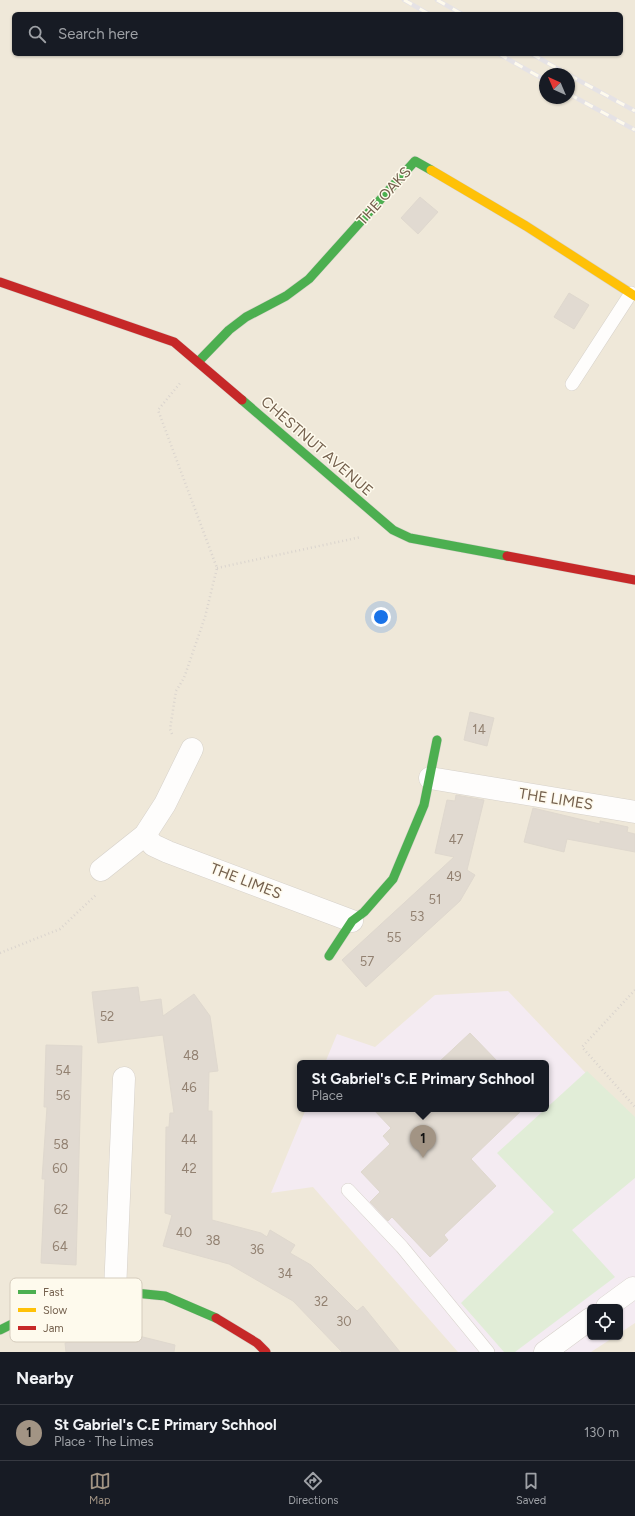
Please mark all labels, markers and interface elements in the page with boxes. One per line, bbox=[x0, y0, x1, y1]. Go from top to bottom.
search box bbox=[12, 12, 623, 56]
icon: search bbox=[26, 23, 48, 45]
text: Search here bbox=[58, 25, 138, 43]
north arrow bbox=[539, 68, 575, 104]
street label: THE OAKS bbox=[353, 163, 415, 229]
street label: CHESTNUT AVENUE bbox=[257, 392, 377, 500]
your location bbox=[371, 607, 391, 627]
house number: 14 bbox=[472, 722, 486, 737]
street label: THE LIMES bbox=[518, 784, 594, 814]
house number: 47 bbox=[448, 832, 464, 847]
street label: THE LIMES bbox=[208, 859, 284, 903]
house number: 49 bbox=[446, 869, 462, 884]
house number: 51 bbox=[429, 892, 441, 907]
house number: 53 bbox=[410, 909, 424, 924]
house number: 55 bbox=[387, 930, 401, 945]
house number: 57 bbox=[360, 954, 374, 969]
house number: 52 bbox=[100, 1009, 114, 1024]
house number: 48 bbox=[183, 1048, 199, 1063]
popup bbox=[297, 1060, 549, 1112]
house number: 54 bbox=[55, 1063, 71, 1078]
text: St Gabriel's C.E Primary Schhool bbox=[312, 1070, 534, 1088]
house number: 46 bbox=[181, 1080, 197, 1095]
house number: 56 bbox=[56, 1088, 70, 1103]
text: Place bbox=[312, 1088, 343, 1103]
pin: 1 bbox=[410, 1125, 436, 1158]
house number: 44 bbox=[181, 1132, 197, 1147]
house number: 58 bbox=[53, 1137, 69, 1152]
house number: 60 bbox=[52, 1161, 68, 1176]
house number: 42 bbox=[181, 1161, 197, 1176]
house number: 62 bbox=[54, 1202, 68, 1217]
house number: 40 bbox=[176, 1225, 192, 1240]
house number: 38 bbox=[205, 1233, 221, 1248]
house number: 64 bbox=[52, 1239, 68, 1254]
house number: 36 bbox=[250, 1242, 264, 1257]
house number: 34 bbox=[277, 1266, 293, 1281]
legend bbox=[10, 1278, 142, 1342]
text: Fast bbox=[43, 1286, 64, 1299]
house number: 32 bbox=[314, 1294, 328, 1309]
text: Slow bbox=[43, 1304, 67, 1317]
map controls bbox=[587, 1304, 623, 1340]
button: locate bbox=[587, 1304, 623, 1340]
house number: 30 bbox=[336, 1314, 352, 1329]
text: Jam bbox=[43, 1322, 64, 1335]
text: Nearby bbox=[16, 1368, 74, 1388]
text: St Gabriel's C.E Primary Schhool bbox=[54, 1416, 277, 1434]
text: 1 bbox=[26, 1425, 32, 1440]
text: 130 m bbox=[584, 1425, 619, 1440]
text: Place · The Limes bbox=[54, 1434, 154, 1449]
tab: Map bbox=[89, 1470, 111, 1507]
tab: Directions bbox=[288, 1470, 338, 1507]
tab: Saved bbox=[516, 1470, 546, 1507]

